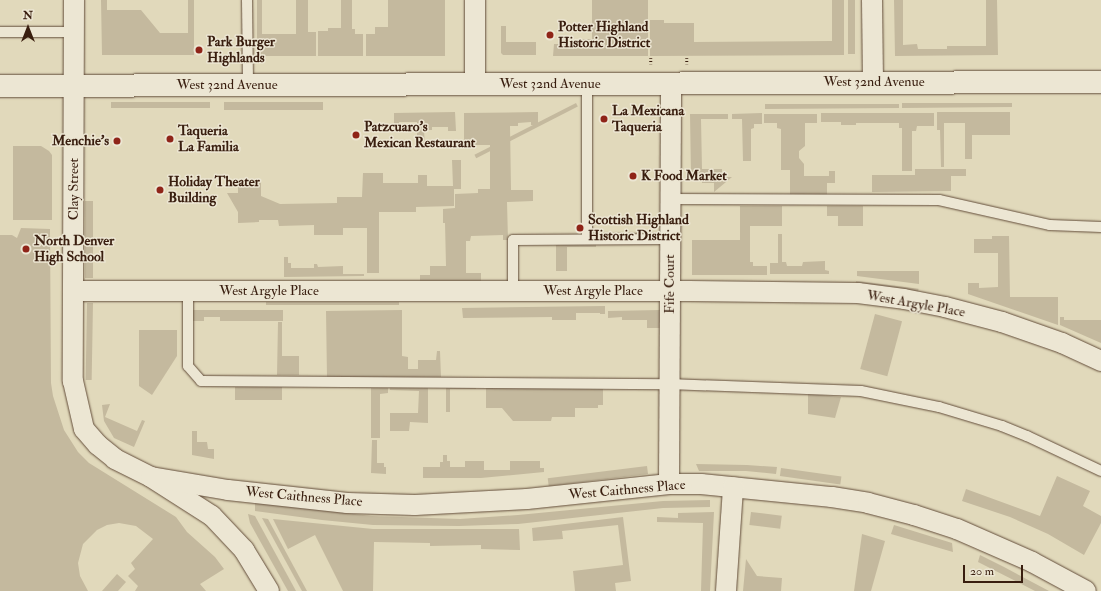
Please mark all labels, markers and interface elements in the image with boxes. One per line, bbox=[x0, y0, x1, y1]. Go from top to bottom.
north arrow bbox=[8, 8, 48, 48]
text: N bbox=[23, 9, 33, 22]
place label: Potter Highland Historic District bbox=[558, 19, 650, 52]
marker: Potter Highland Historic District bbox=[545, 30, 555, 40]
place label: Park Burger Highlands bbox=[207, 34, 275, 66]
marker: Park Burger Highlands bbox=[194, 45, 204, 55]
street label: West 32nd Avenue bbox=[823, 74, 925, 90]
street label: West 32nd Avenue bbox=[499, 76, 601, 92]
street label: West 32nd Avenue bbox=[176, 77, 278, 93]
place label: La Mexicana Taqueria bbox=[612, 103, 684, 136]
marker: La Mexicana Taqueria bbox=[599, 114, 609, 124]
place label: Patzcuaro's Mexican Restaurant bbox=[364, 119, 475, 152]
place label: Taqueria La Familia bbox=[178, 123, 239, 156]
marker: Patzcuaro's Mexican Restaurant bbox=[351, 130, 361, 140]
place label: Menchie's bbox=[52, 133, 109, 149]
marker: Taqueria La Familia bbox=[165, 134, 175, 144]
marker: Menchie's bbox=[112, 136, 122, 146]
street label: Clay Street bbox=[66, 158, 82, 220]
place label: K Food Market bbox=[641, 168, 727, 184]
marker: K Food Market bbox=[628, 171, 638, 181]
place label: Holiday Theater Building bbox=[168, 174, 260, 206]
marker: Holiday Theater Building bbox=[155, 185, 165, 195]
place label: Scottish Highland Historic District bbox=[588, 212, 689, 244]
marker: Scottish Highland Historic District bbox=[575, 223, 585, 233]
place label: North Denver High School bbox=[34, 233, 114, 266]
marker: North Denver High School bbox=[21, 244, 31, 254]
street label: Fife Court bbox=[662, 254, 678, 314]
street label: West Argyle Place bbox=[219, 283, 319, 299]
street label: West Argyle Place bbox=[543, 283, 643, 299]
street label: West Argyle Place bbox=[865, 287, 967, 321]
street label: West Caithness Place bbox=[568, 477, 686, 503]
street label: West Caithness Place bbox=[245, 484, 363, 510]
scale bar bbox=[965, 557, 1025, 583]
text: 20 m bbox=[970, 564, 994, 579]

